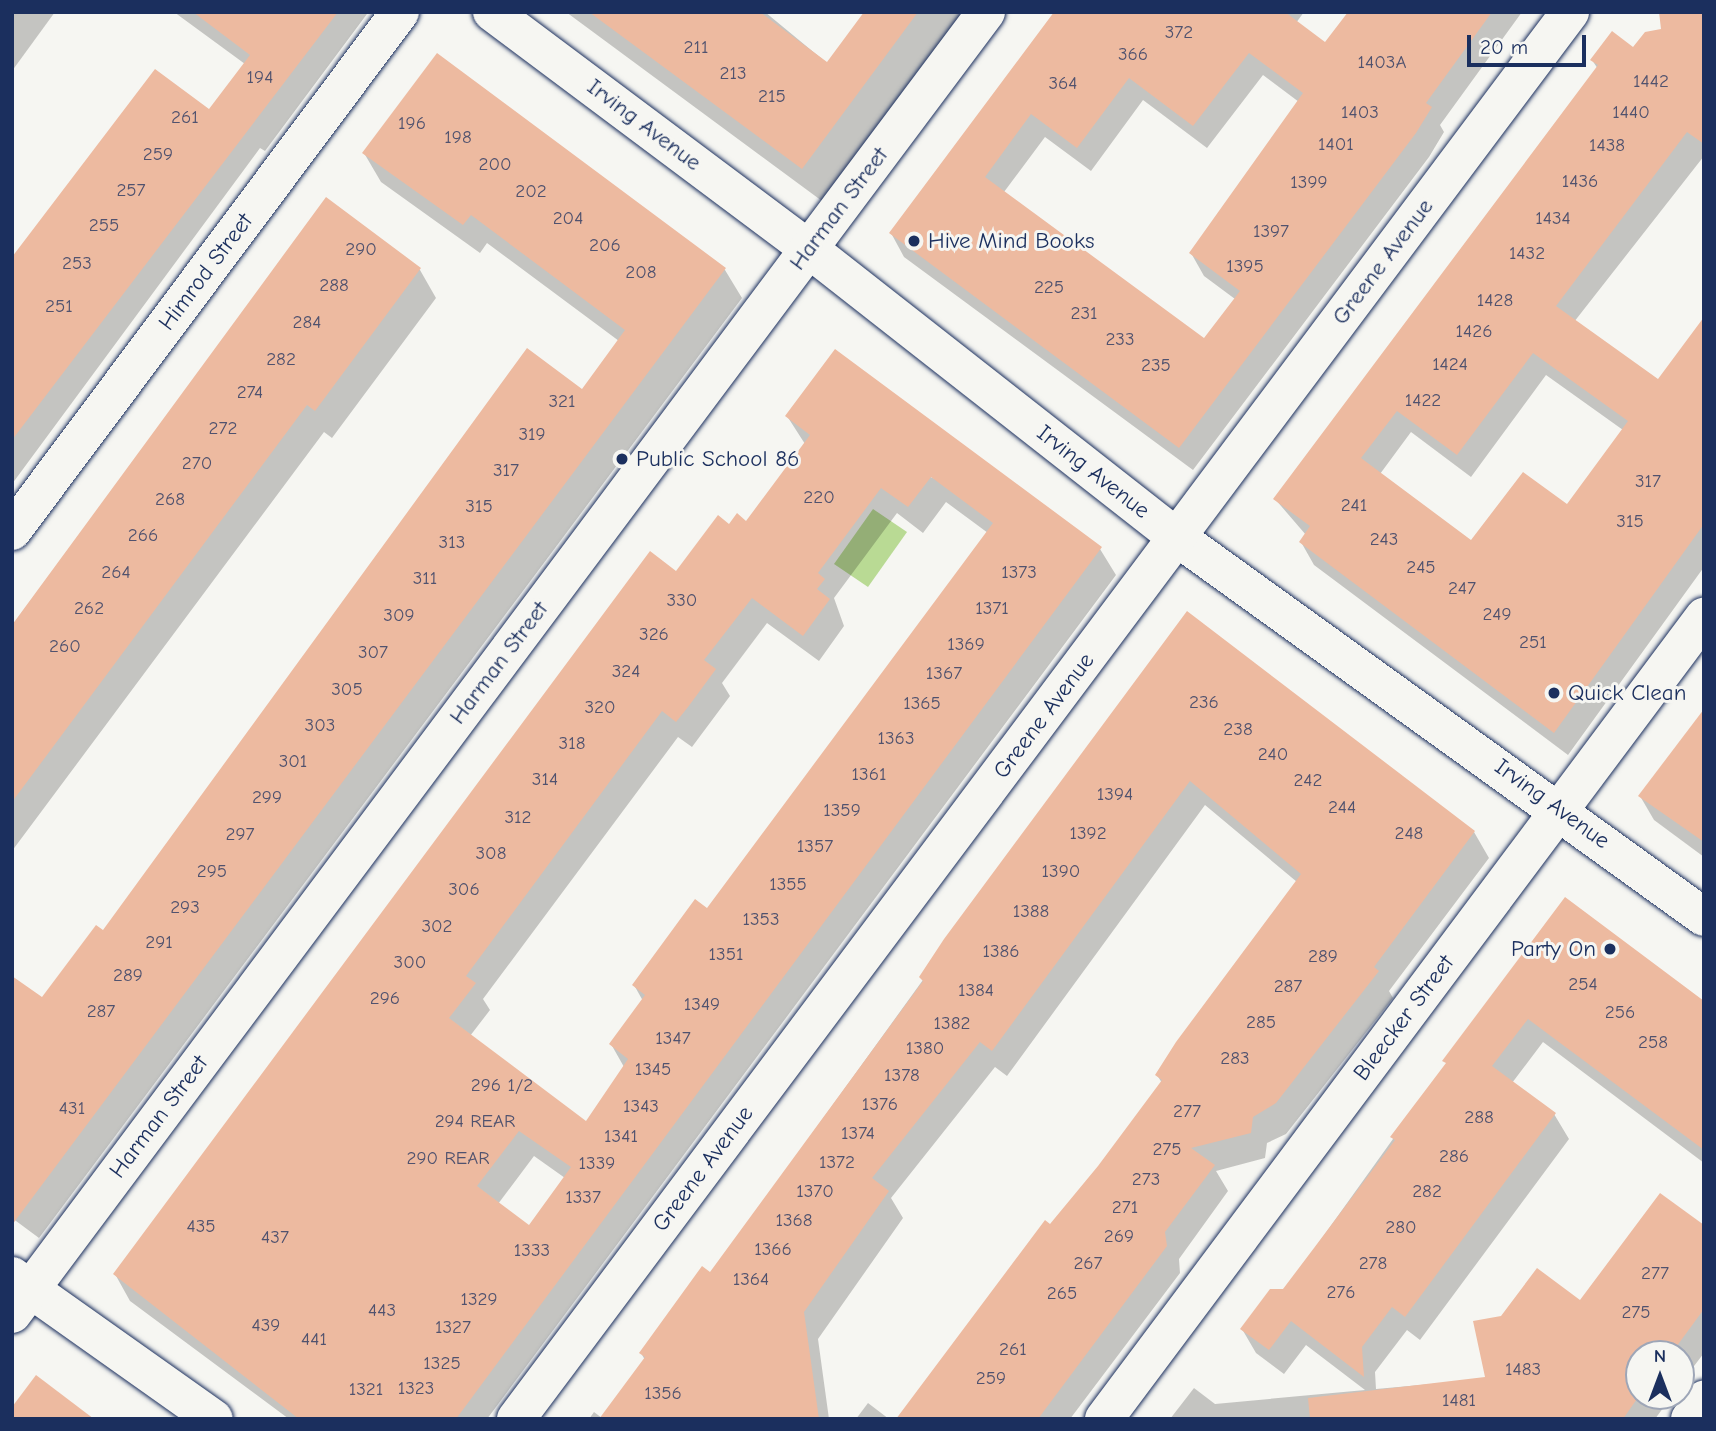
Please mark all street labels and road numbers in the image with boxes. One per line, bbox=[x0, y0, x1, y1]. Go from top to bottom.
street label: Irving Avenue bbox=[582, 73, 706, 177]
street label: Harman Street bbox=[784, 142, 894, 276]
street label: Greene Avenue bbox=[1327, 194, 1439, 330]
street label: Himrod Street bbox=[153, 208, 259, 336]
street label: Irving Avenue bbox=[1031, 419, 1155, 525]
street label: Harman Street bbox=[444, 596, 554, 730]
street label: Greene Avenue bbox=[988, 648, 1100, 784]
street label: Irving Avenue bbox=[1489, 753, 1615, 855]
street label: Bleecker Street bbox=[1348, 950, 1460, 1086]
street label: Harman Street bbox=[104, 1050, 214, 1184]
street label: Greene Avenue bbox=[647, 1101, 759, 1237]

